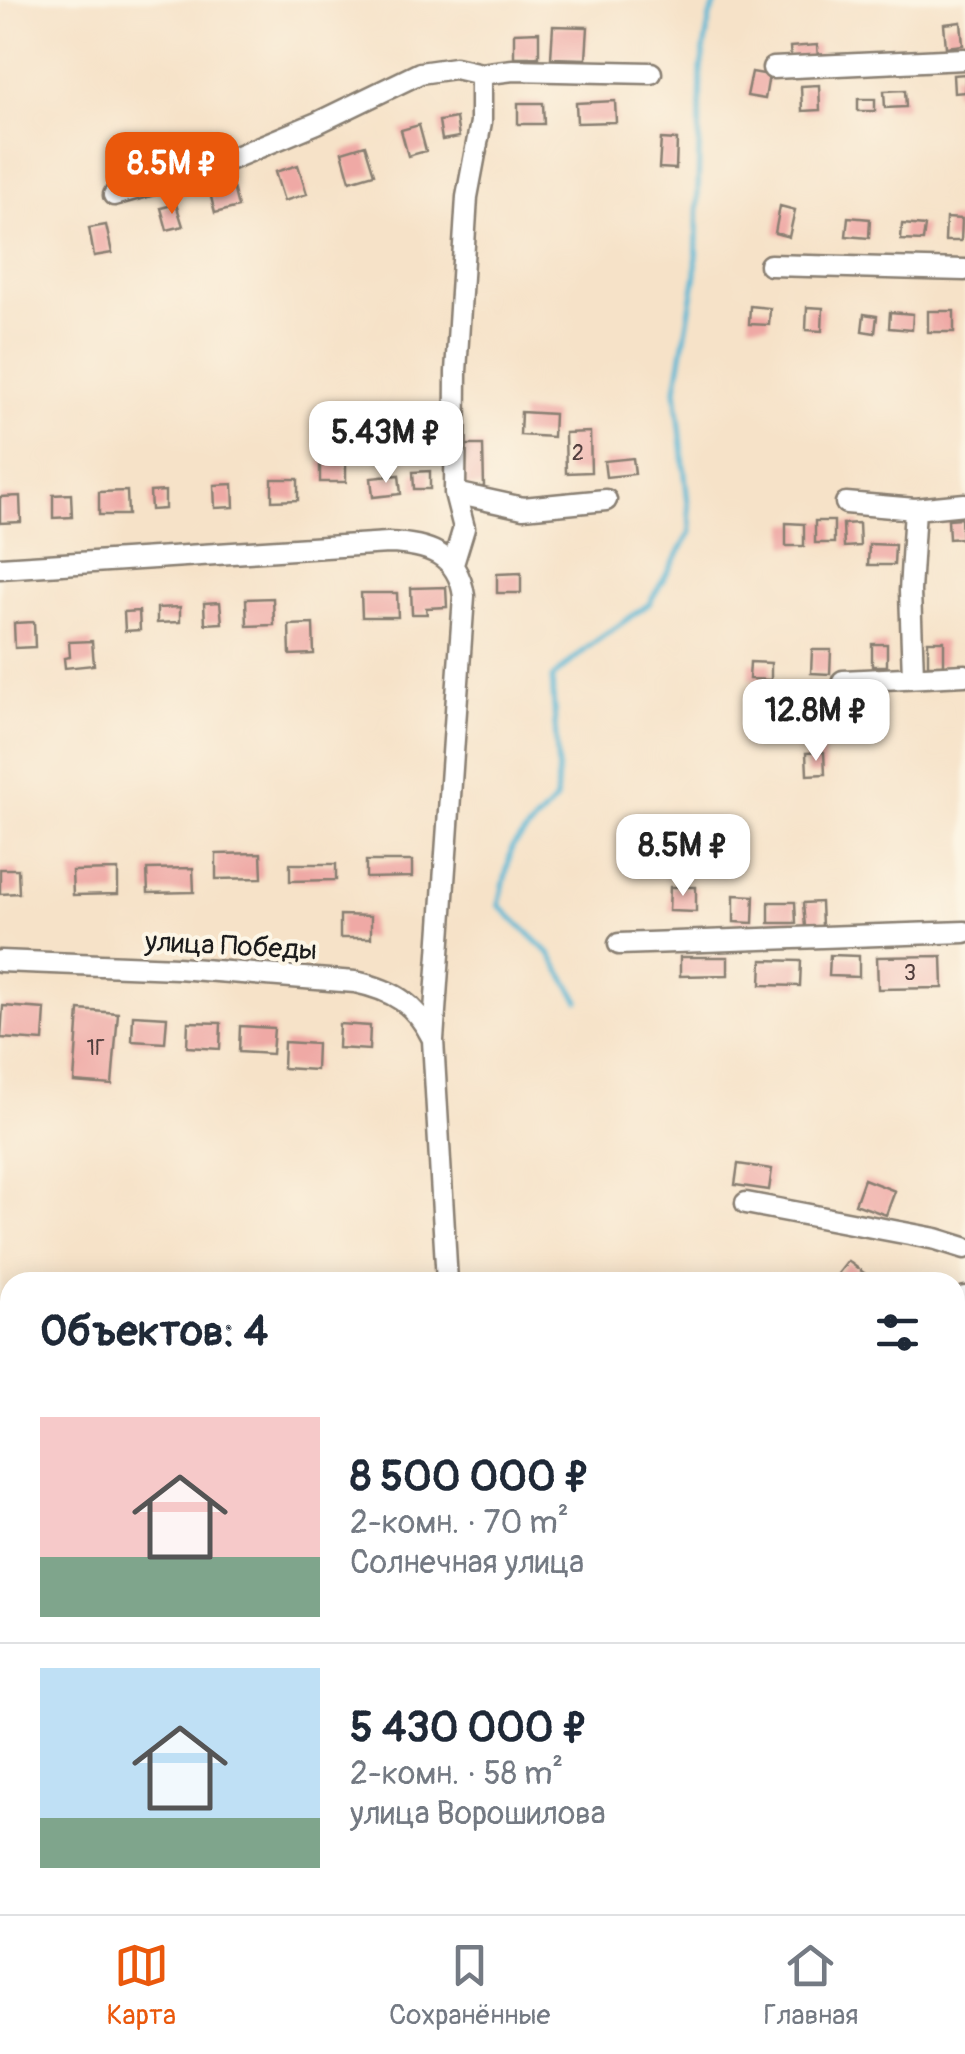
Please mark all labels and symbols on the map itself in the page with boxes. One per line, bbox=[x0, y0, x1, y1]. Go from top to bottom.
pin: 8.5M ₽ bbox=[91, 132, 253, 217]
pin: 5.43M ₽ bbox=[294, 401, 478, 486]
house number: 2 bbox=[572, 439, 584, 467]
pin: 12.8M ₽ bbox=[724, 679, 908, 764]
pin: 8.5M ₽ bbox=[602, 814, 764, 899]
street label: улица Победы bbox=[143, 924, 318, 968]
house number: 3 bbox=[904, 959, 916, 987]
house number: 1Г bbox=[86, 1034, 106, 1062]

